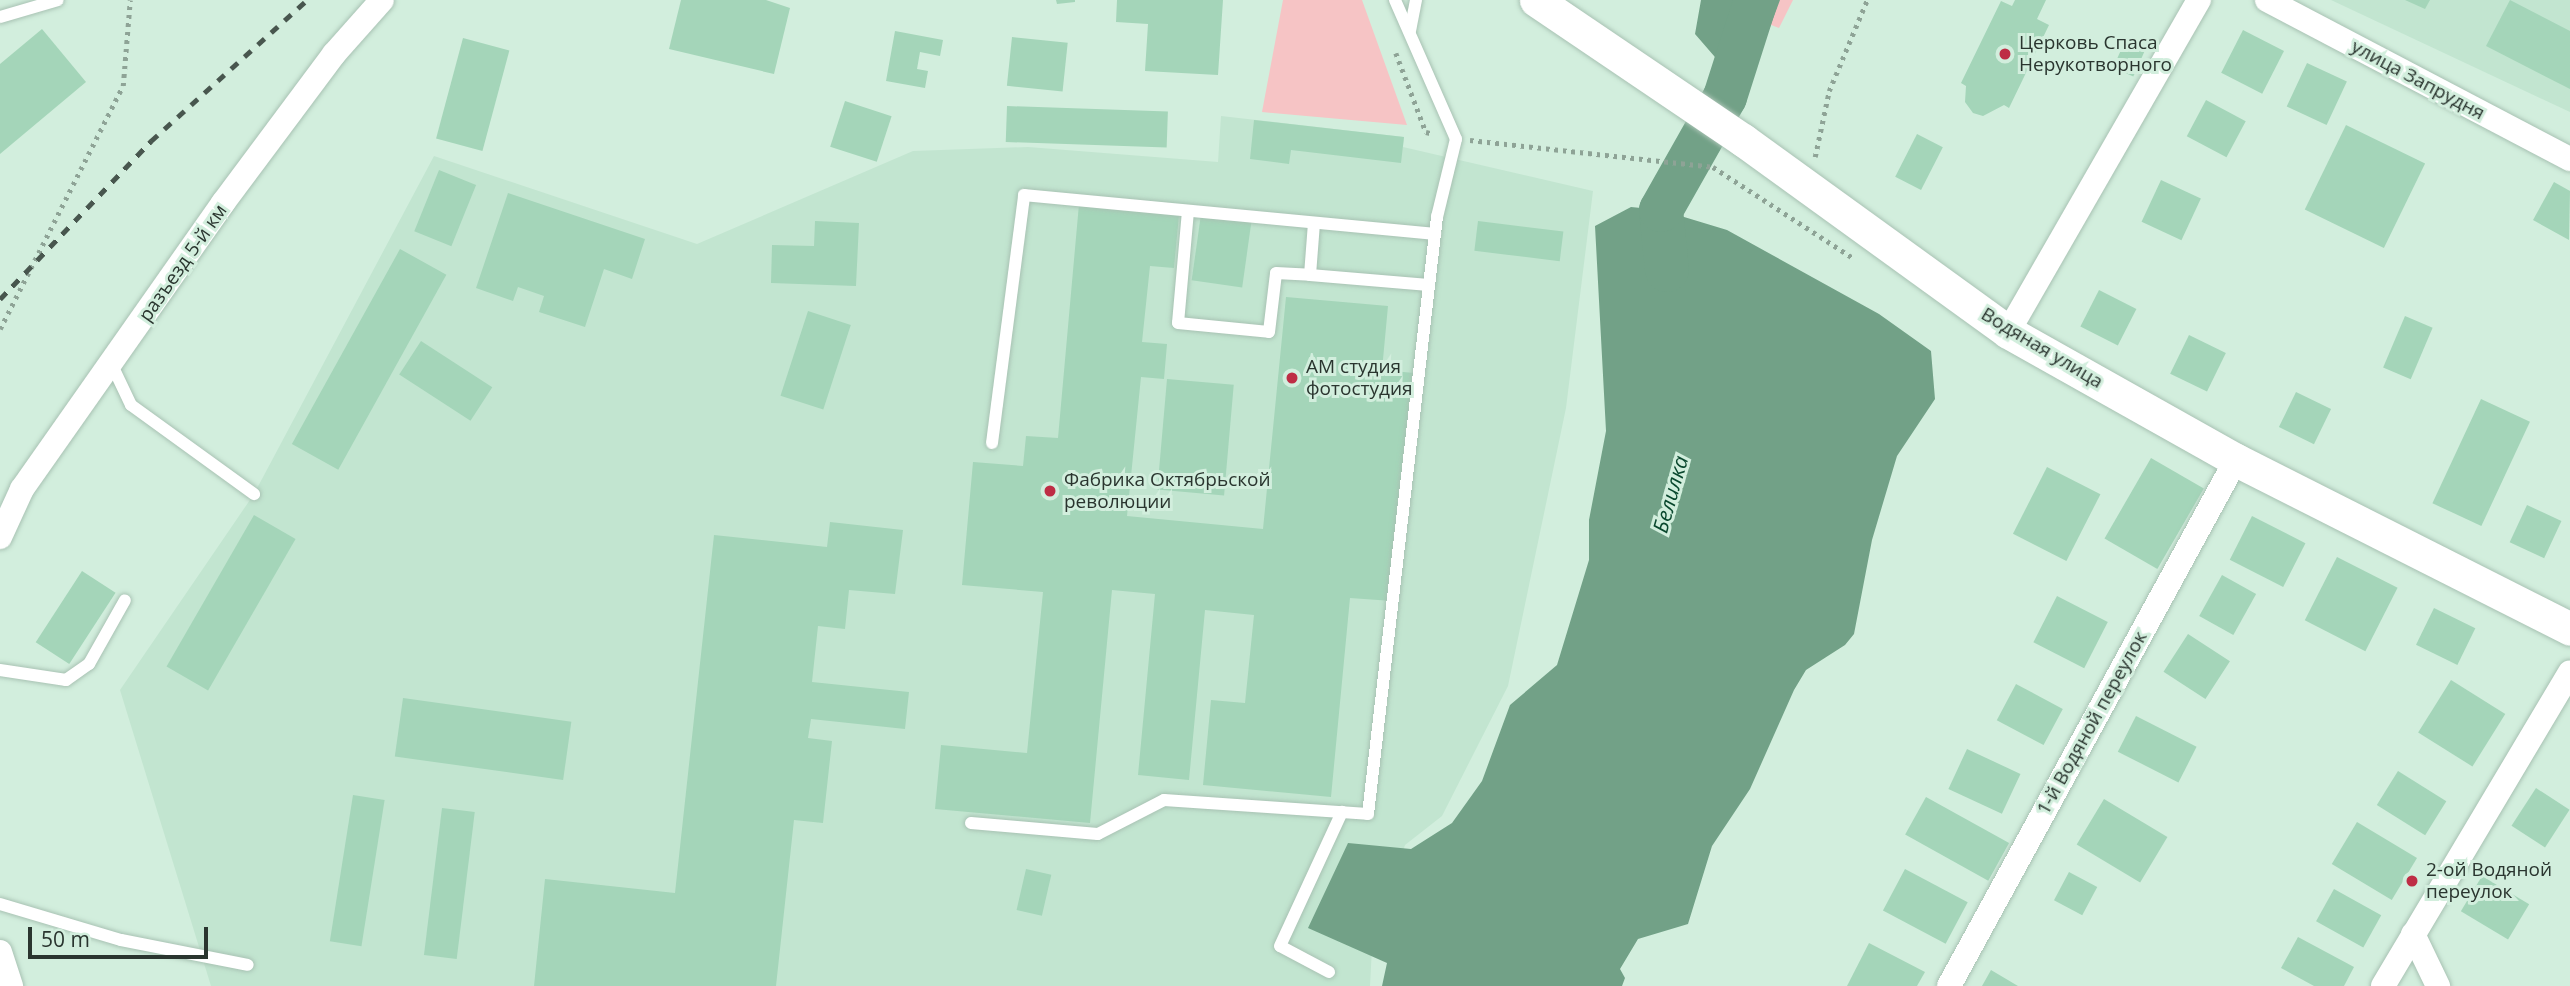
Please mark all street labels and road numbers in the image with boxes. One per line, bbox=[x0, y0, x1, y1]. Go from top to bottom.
street label: улица Запрудня bbox=[2347, 35, 2489, 125]
street label: разъезд 5-й км bbox=[134, 200, 232, 326]
street label: Водяная улица bbox=[1977, 303, 2107, 393]
street label: 1-й Водяной переулок bbox=[2032, 627, 2152, 819]

